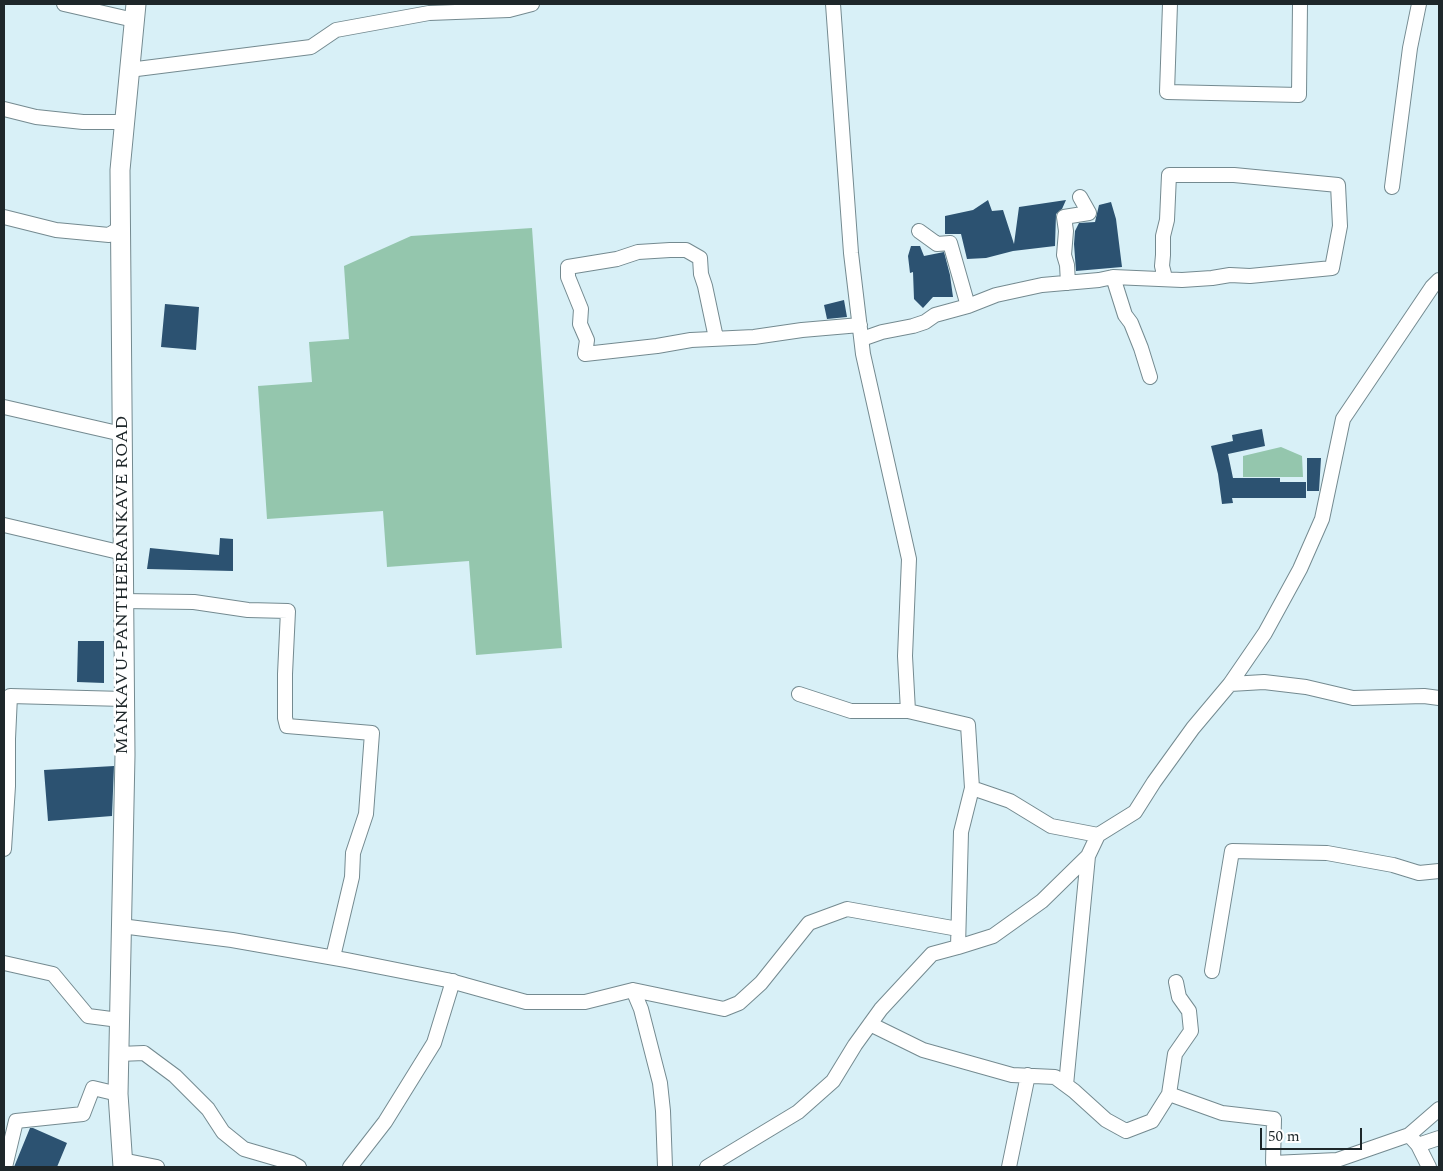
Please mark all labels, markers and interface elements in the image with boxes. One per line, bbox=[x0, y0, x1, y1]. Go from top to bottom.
street label: MANKAVU-PANTHEERANKAVE ROAD bbox=[112, 416, 134, 754]
scale bar bbox=[1263, 1118, 1366, 1150]
text: 50 m bbox=[1268, 1125, 1300, 1148]

